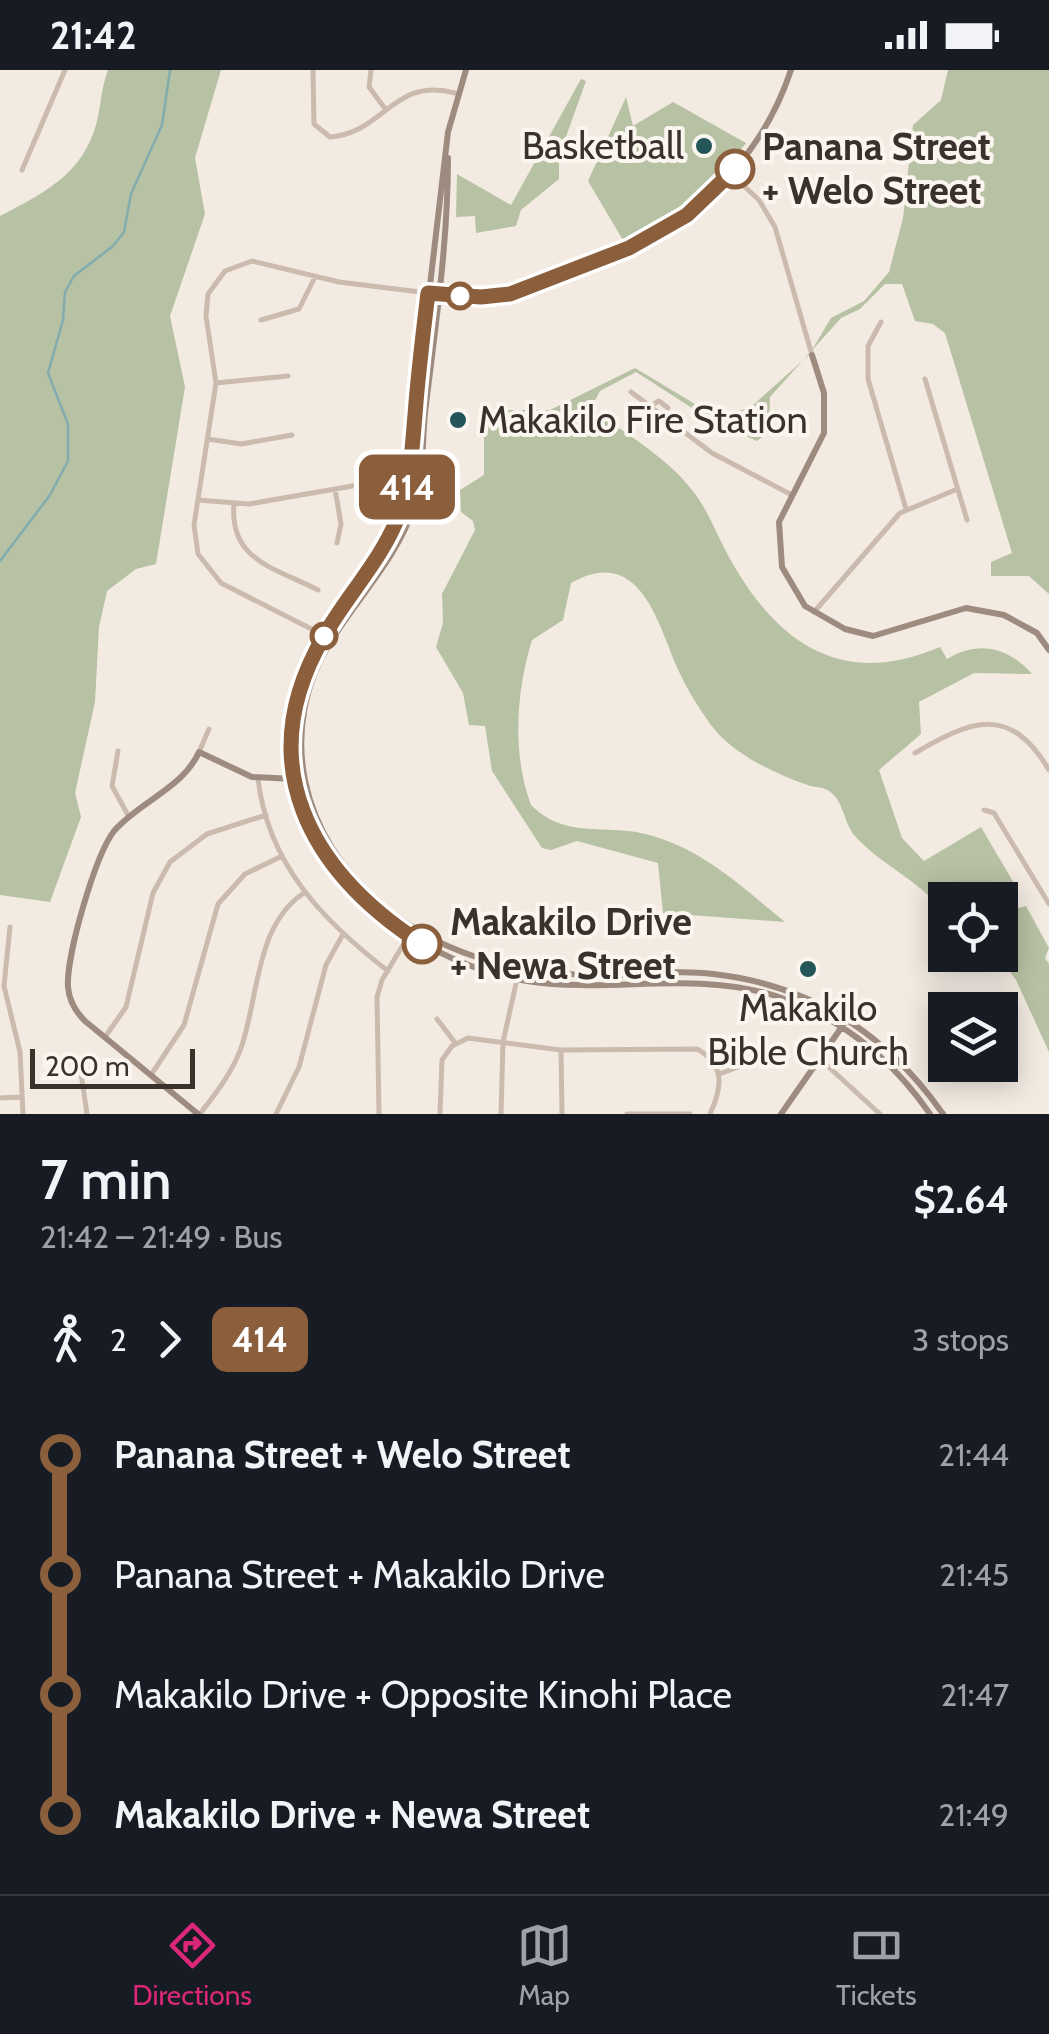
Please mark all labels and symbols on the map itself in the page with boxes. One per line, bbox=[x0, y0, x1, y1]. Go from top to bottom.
place label: Basketball bbox=[522, 122, 684, 169]
place label: Panana Street + Welo Street bbox=[762, 123, 991, 214]
marker: Basketball bbox=[693, 135, 715, 157]
marker: Panana Street + Welo Street bbox=[716, 150, 754, 188]
unlabelled marker bbox=[447, 283, 473, 309]
place label: Makakilo Fire Station bbox=[478, 396, 808, 443]
marker: Makakilo Fire Station bbox=[447, 409, 469, 431]
line badge: 414 bbox=[350, 454, 464, 520]
unlabelled marker bbox=[311, 623, 337, 649]
place label: Makakilo Drive + Newa Street bbox=[450, 898, 692, 989]
marker: Makakilo Drive + Newa Street bbox=[403, 925, 441, 963]
marker: Makakilo Bible Church bbox=[797, 958, 819, 980]
place label: Makakilo Bible Church bbox=[707, 984, 909, 1075]
scale bar bbox=[30, 1044, 195, 1088]

